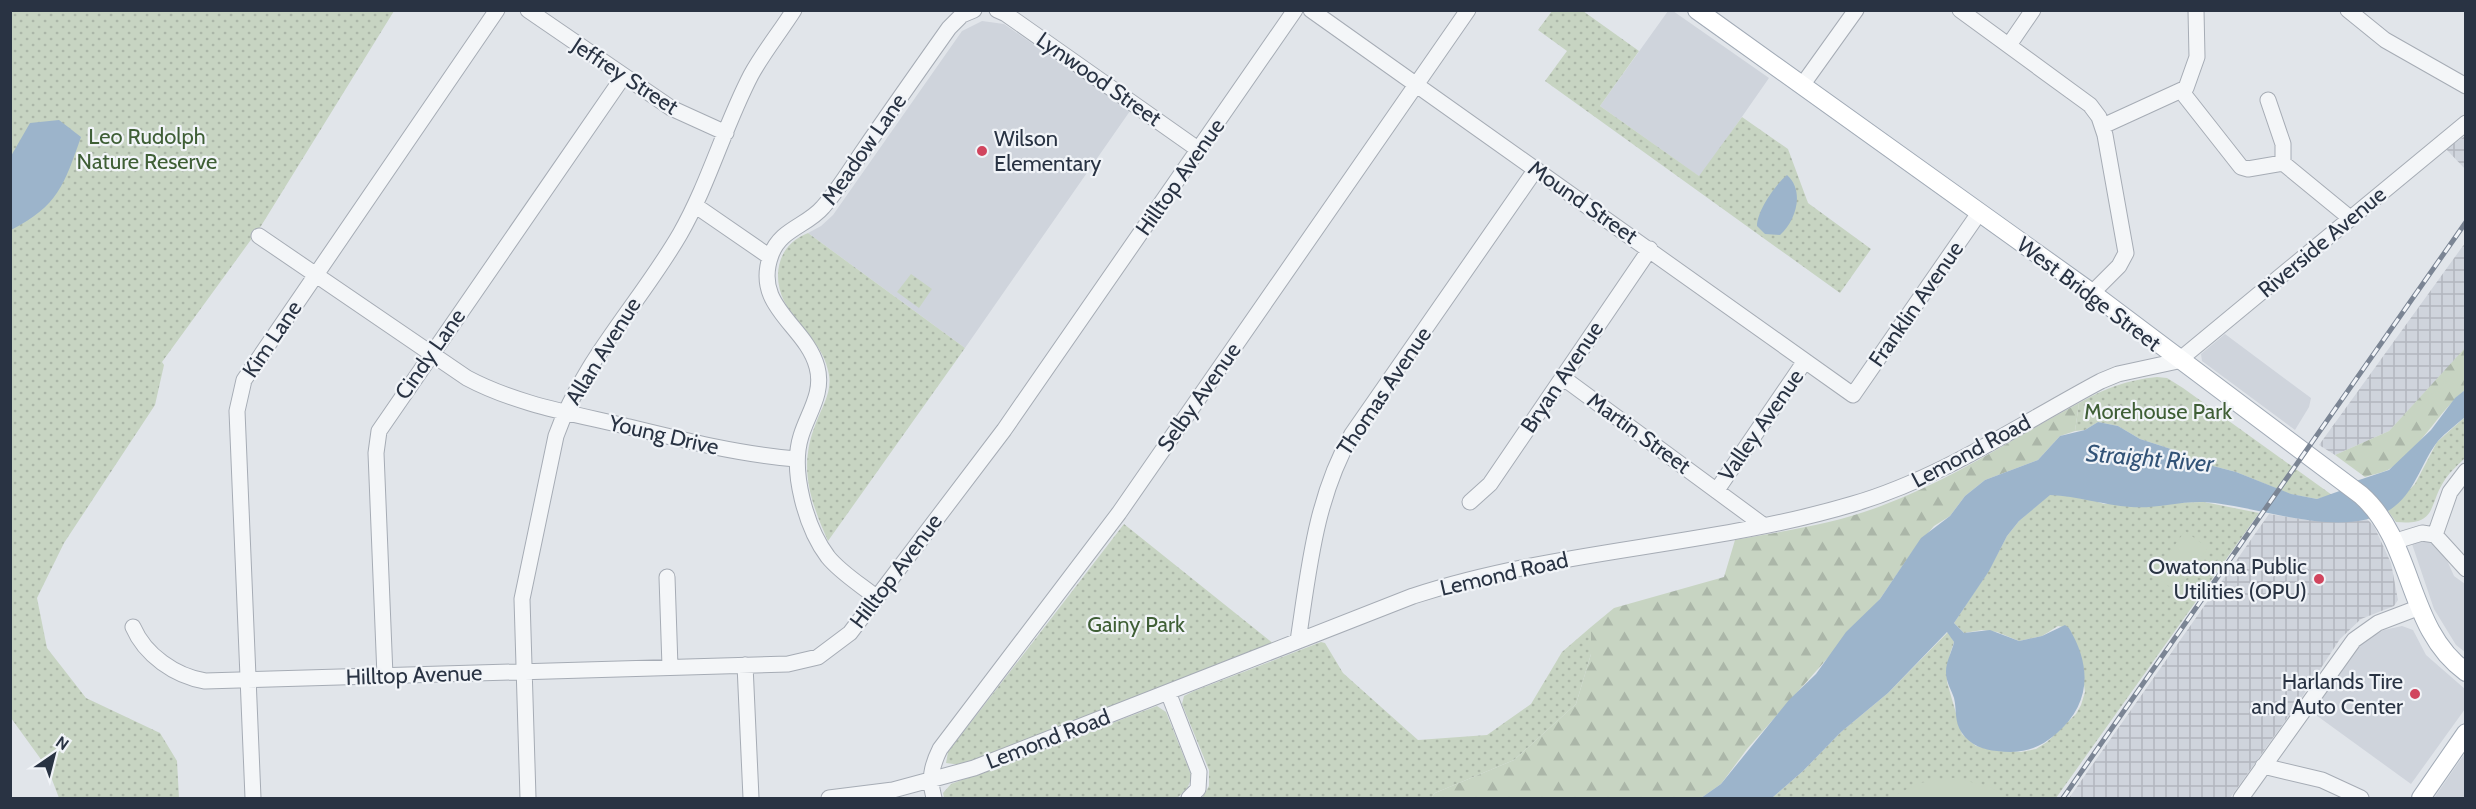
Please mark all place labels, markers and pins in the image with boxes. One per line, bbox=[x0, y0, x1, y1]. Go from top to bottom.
place label: Wilson Elementary bbox=[994, 125, 1101, 177]
marker: Wilson Elementary bbox=[975, 144, 989, 158]
place label: Owatonna Public Utilities (OPU) bbox=[2148, 553, 2307, 605]
marker: Owatonna Public Utilities (OPU) bbox=[2312, 572, 2326, 586]
place label: Harlands Tire and Auto Center bbox=[2252, 668, 2403, 720]
marker: Harlands Tire and Auto Center bbox=[2408, 687, 2422, 701]

